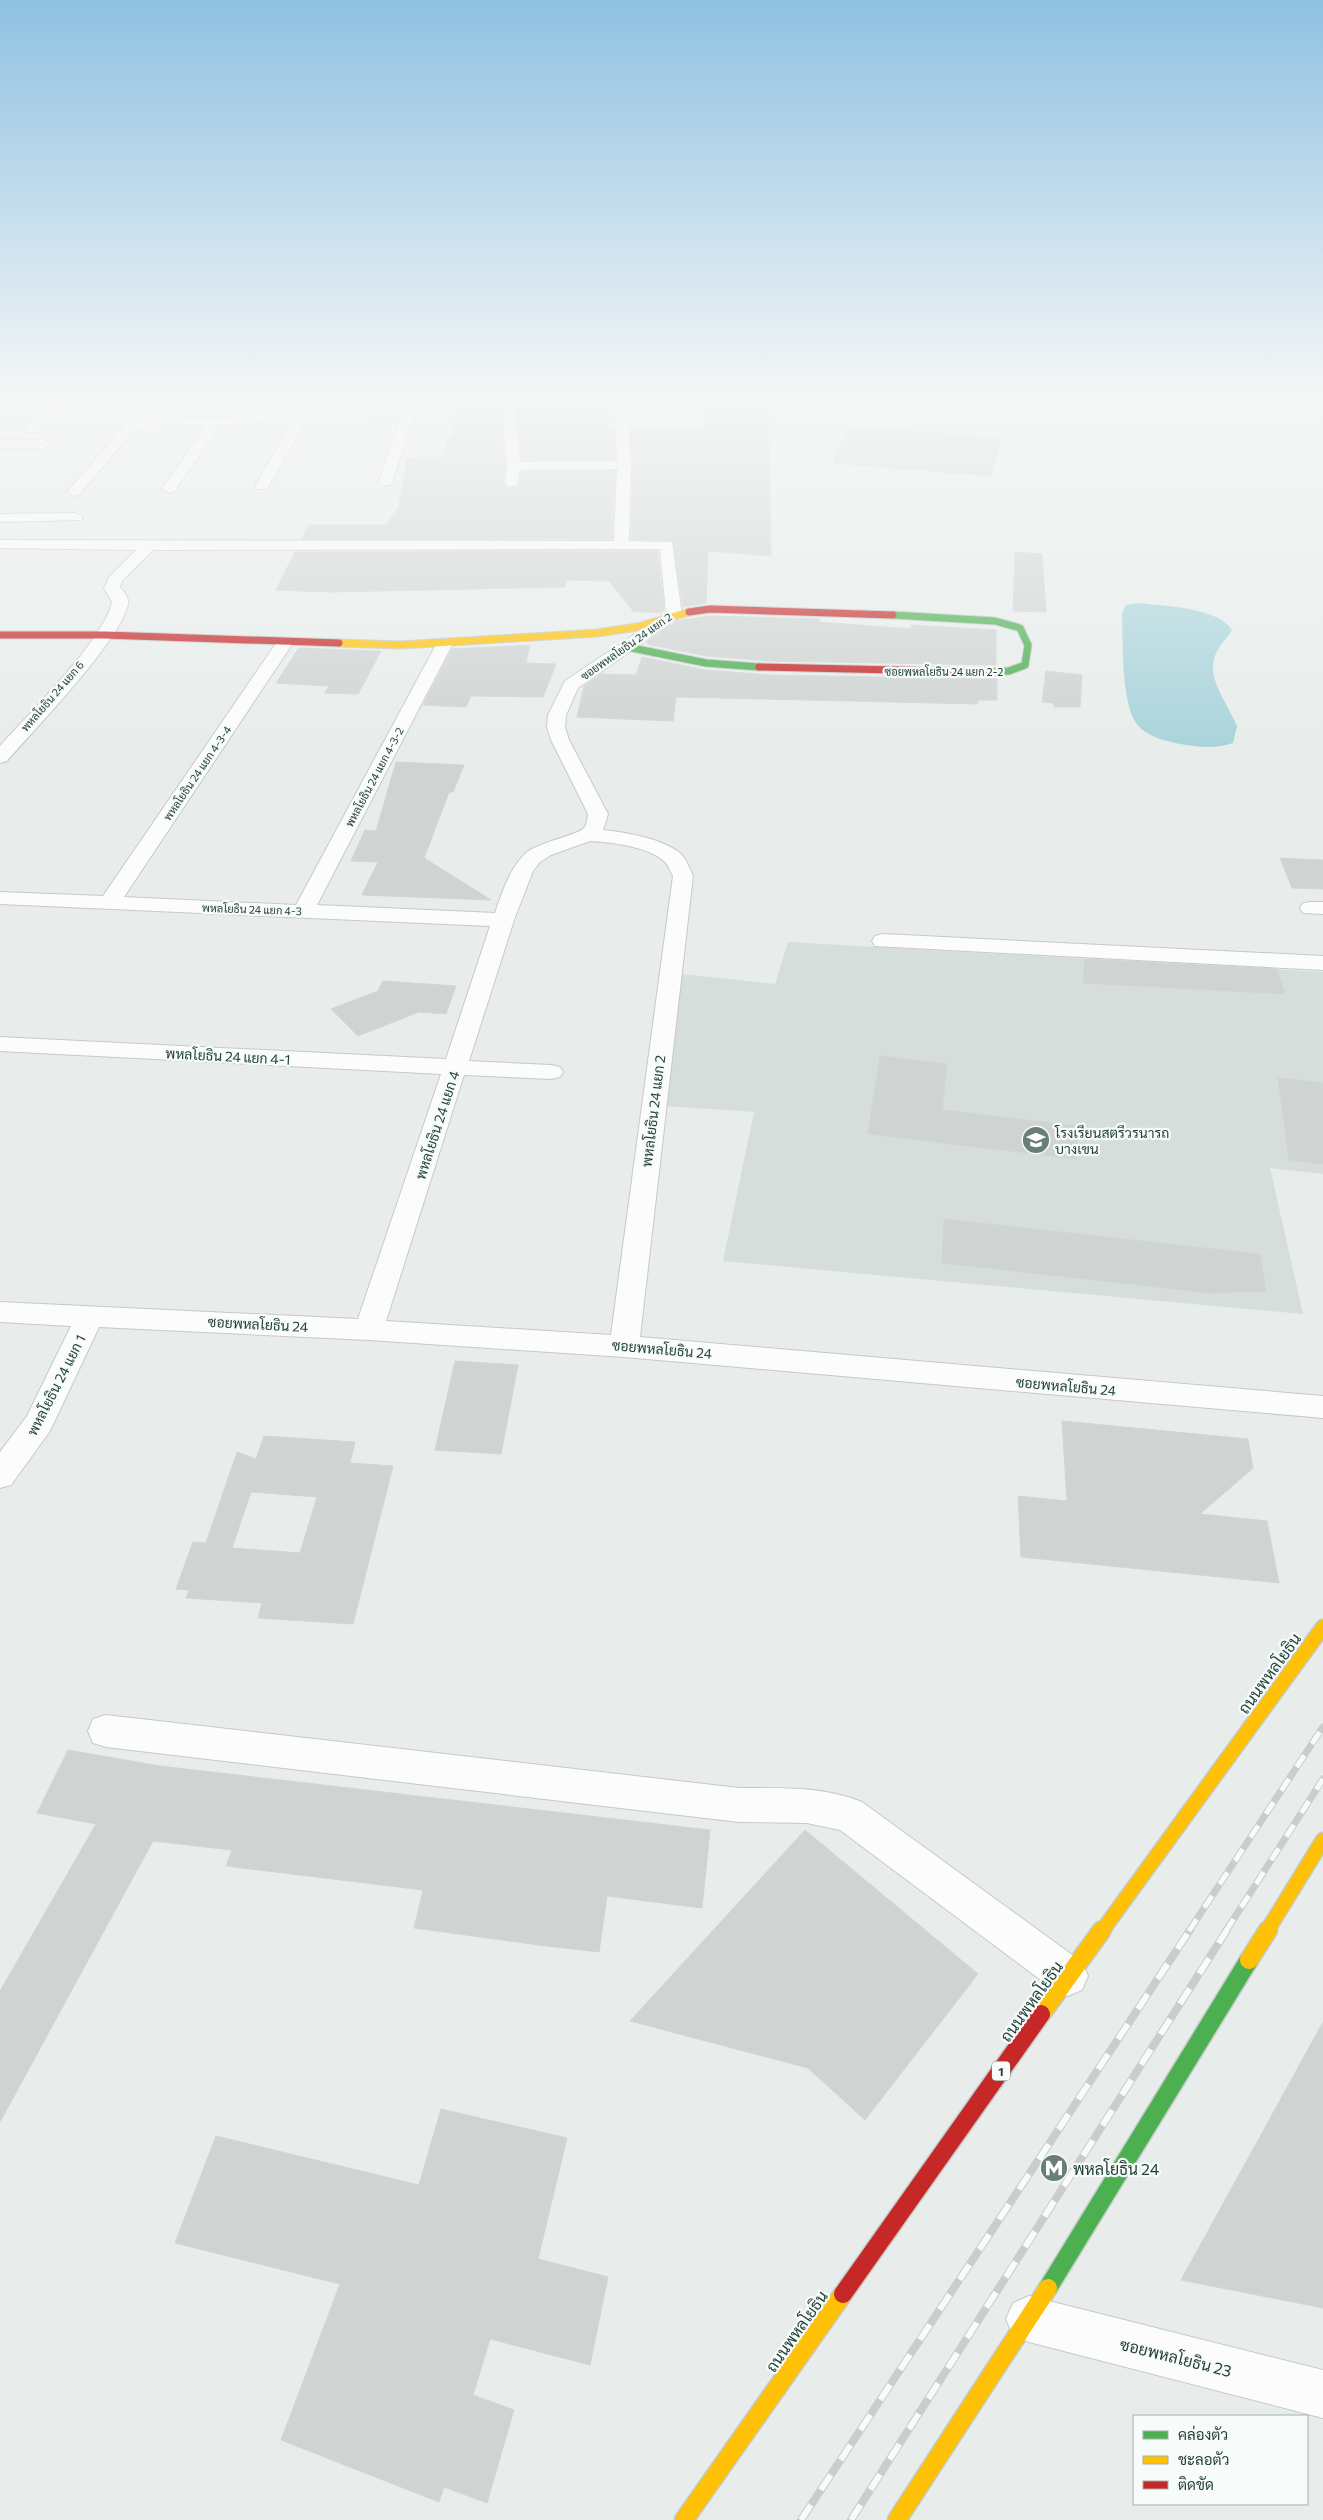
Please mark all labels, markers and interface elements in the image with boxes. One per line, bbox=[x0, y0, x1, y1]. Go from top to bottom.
street label: ซอยพหลโยธิน 24 แยก 2 bbox=[577, 609, 674, 682]
street label: พหลโยธิน 24 แยก 6 bbox=[17, 657, 86, 734]
street label: ซอยพหลโยธิน 24 แยก 2-2 bbox=[885, 664, 1003, 678]
street label: พหลโยธิน 24 แยก 4-3-4 bbox=[160, 722, 234, 823]
street label: พหลโยธิน 24 แยก 4-3-2 bbox=[341, 725, 406, 829]
street label: พหลโยธิน 24 แยก 4-3 bbox=[202, 900, 302, 917]
street label: พหลโยธิน 24 แยก 4-1 bbox=[165, 1044, 291, 1068]
street label: พหลโยธิน 24 แยก 2 bbox=[638, 1054, 668, 1168]
street label: พหลโยธิน 24 แยก 4 bbox=[411, 1068, 463, 1182]
place label: โรงเรียนสตรีวรนารถ บางเขน bbox=[1054, 1124, 1169, 1157]
school or university icon: โรงเรียนสตรีวรนารถ บางเขน bbox=[1021, 1125, 1051, 1155]
street label: ซอยพหลโยธิน 24 bbox=[207, 1313, 309, 1335]
street label: พหลโยธิน 24 แยก 1 bbox=[23, 1332, 89, 1438]
street label: ซอยพหลโยธิน 24 bbox=[611, 1336, 713, 1362]
street label: ซอยพหลโยธิน 24 bbox=[1015, 1373, 1117, 1399]
street label: ถนนพหลโยธิน bbox=[1233, 1629, 1305, 1717]
street label: ถนนพหลโยธิน bbox=[995, 1957, 1067, 2045]
road number: 1 bbox=[992, 2062, 1010, 2080]
metro station icon: พหลโยธิน 24 bbox=[1039, 2153, 1069, 2183]
place label: พหลโยธิน 24 bbox=[1073, 2158, 1160, 2178]
street label: ถนนพหลโยธิน bbox=[760, 2286, 831, 2375]
street label: ซอยพหลโยธิน 23 bbox=[1118, 2333, 1234, 2380]
legend bbox=[1133, 2415, 1308, 2505]
text: คล่องตัว bbox=[1178, 2425, 1228, 2443]
text: ชะลอตัว bbox=[1178, 2450, 1229, 2468]
text: ติดขัด bbox=[1178, 2475, 1214, 2493]

